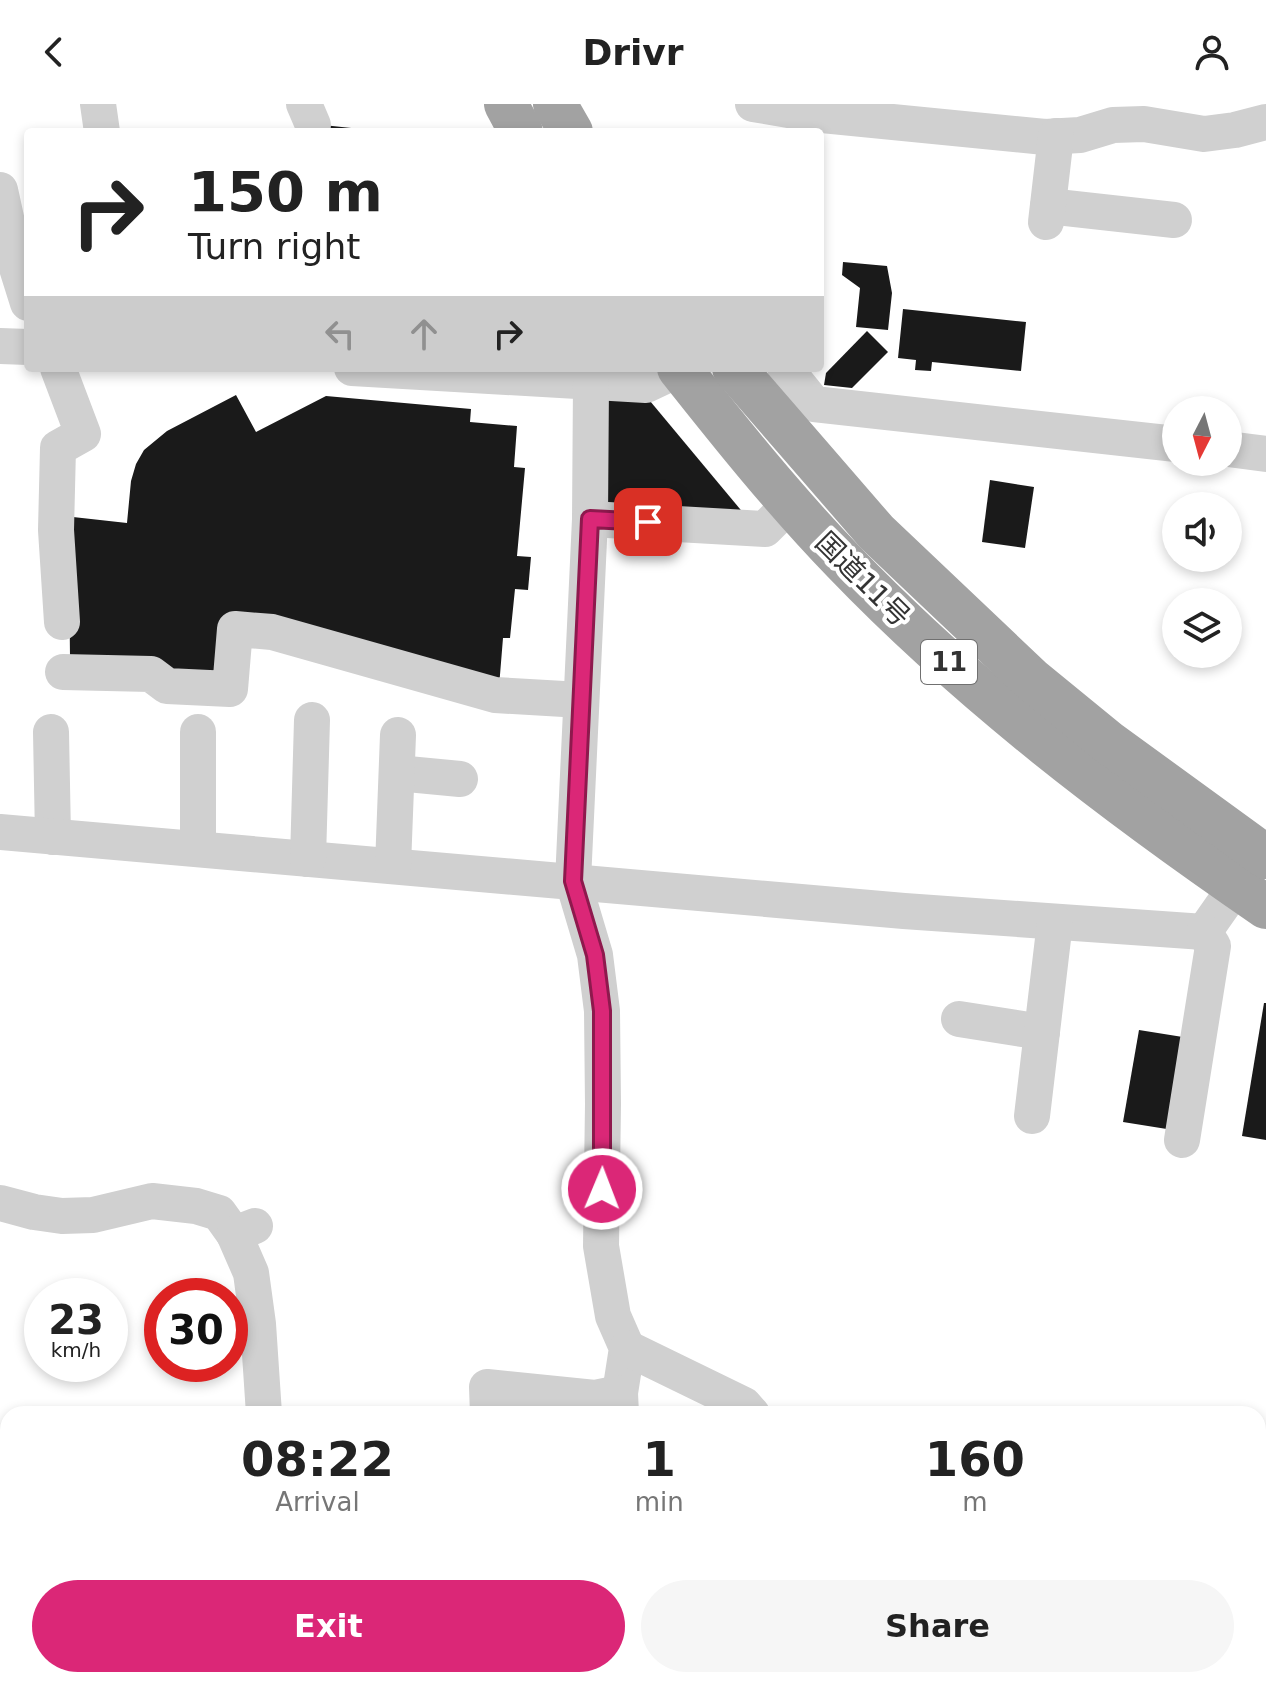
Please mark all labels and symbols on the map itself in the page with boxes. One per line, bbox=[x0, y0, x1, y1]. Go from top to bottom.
north arrow bbox=[1162, 396, 1242, 476]
pin bbox=[614, 488, 682, 556]
street label: 国道11号 bbox=[809, 525, 917, 633]
road number: 11 bbox=[921, 640, 977, 684]
position arrow bbox=[560, 1147, 644, 1231]
speed limit sign: 30 bbox=[144, 1278, 248, 1382]

